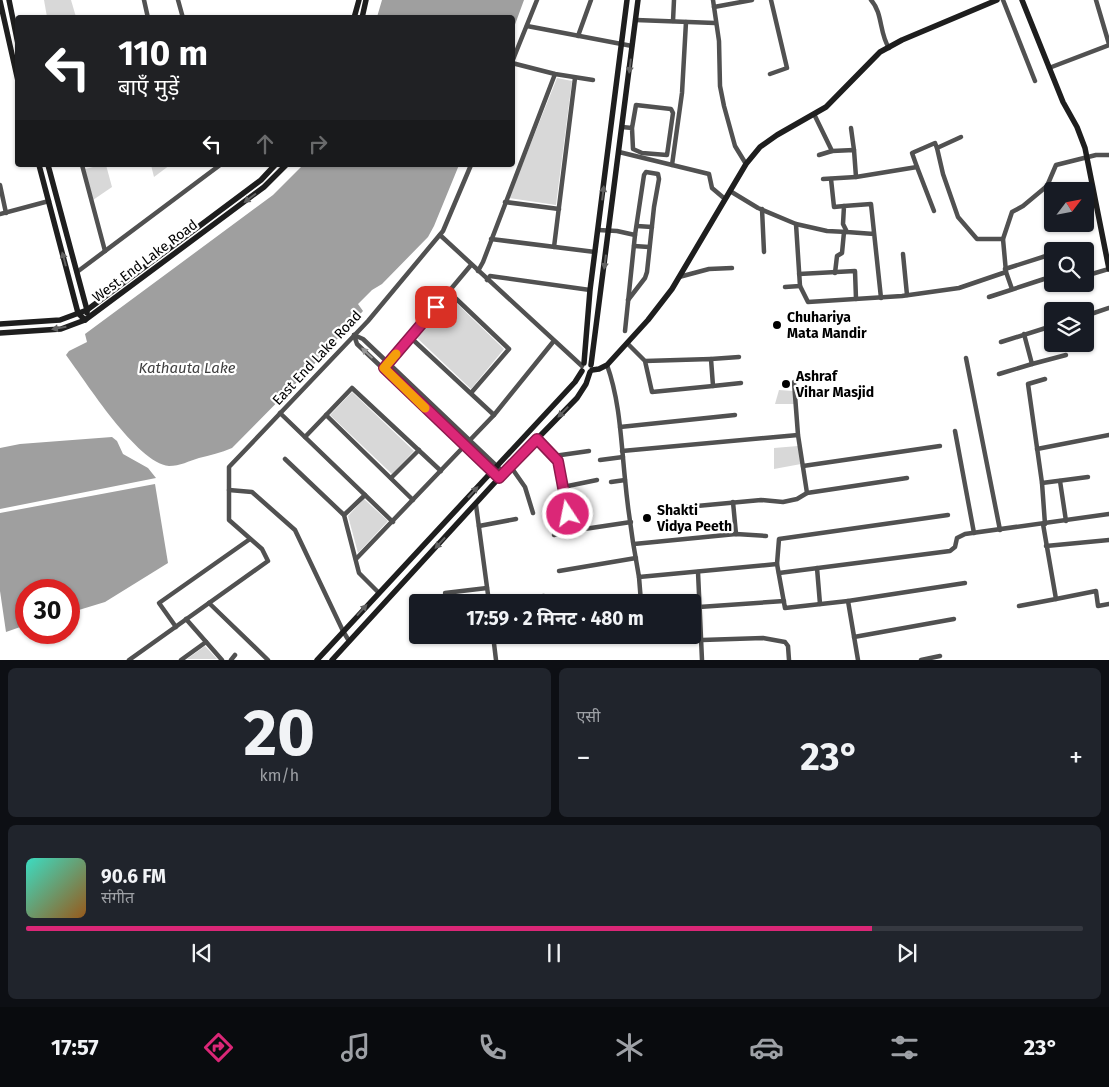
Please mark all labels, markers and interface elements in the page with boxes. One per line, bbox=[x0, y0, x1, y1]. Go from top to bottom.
text: 110 m bbox=[118, 32, 208, 74]
icon: left bbox=[35, 35, 100, 100]
one-way arrow bbox=[626, 58, 634, 74]
text: बाएँ मुड़ें bbox=[118, 74, 179, 101]
icon: left bbox=[198, 130, 226, 158]
icon: ahead bbox=[251, 130, 279, 158]
icon: right bbox=[304, 130, 332, 158]
north arrow bbox=[1044, 182, 1094, 232]
map controls bbox=[1044, 182, 1094, 352]
one-way arrow bbox=[599, 185, 607, 201]
one-way arrow bbox=[244, 192, 257, 203]
street label: West End Lake Road bbox=[89, 216, 201, 306]
button: search bbox=[1044, 242, 1094, 292]
one-way arrow bbox=[60, 251, 68, 266]
one-way arrow bbox=[601, 254, 609, 270]
pin bbox=[415, 286, 457, 328]
icon: arrive bbox=[422, 293, 450, 321]
button: layers bbox=[1044, 302, 1094, 352]
street label: East End Lake Road bbox=[269, 307, 365, 409]
place label: Chuhariya Mata Mandir bbox=[787, 309, 867, 342]
marker: Chuhariya Mata Mandir bbox=[771, 319, 783, 331]
one-way arrow bbox=[51, 324, 67, 332]
one-way arrow bbox=[362, 347, 374, 359]
water label: Kathauta Lake bbox=[138, 359, 236, 377]
place label: Ashraf Vihar Masjid bbox=[795, 368, 874, 401]
marker: Ashraf Vihar Masjid bbox=[780, 378, 792, 390]
one-way arrow bbox=[557, 406, 569, 418]
one-way arrow bbox=[467, 486, 479, 498]
position arrow bbox=[541, 487, 593, 539]
place label: Shakti Vidya Peeth bbox=[656, 502, 732, 535]
marker: Shakti Vidya Peeth bbox=[641, 512, 653, 524]
one-way arrow bbox=[434, 537, 446, 549]
speed limit sign: 30 bbox=[15, 579, 80, 644]
one-way arrow bbox=[356, 605, 368, 617]
text: 17:59 · 2 मिनट · 480 m bbox=[466, 607, 644, 630]
text: 20 bbox=[243, 694, 315, 772]
text: एसी bbox=[577, 707, 600, 726]
text: 23° bbox=[800, 734, 859, 780]
text: − bbox=[577, 741, 591, 774]
text: + bbox=[1069, 741, 1083, 774]
text: km/h bbox=[259, 766, 299, 785]
text: 90.6 FM bbox=[101, 865, 166, 888]
text: संगीत bbox=[101, 888, 134, 907]
icon: previous bbox=[188, 939, 216, 967]
icon: pause bbox=[540, 939, 568, 967]
icon: next bbox=[893, 939, 921, 967]
icon: directions bbox=[201, 1030, 236, 1065]
icon: music bbox=[338, 1030, 373, 1065]
icon: phone bbox=[475, 1030, 510, 1065]
icon: climate bbox=[612, 1030, 647, 1065]
icon: car bbox=[749, 1030, 784, 1065]
icon: filters bbox=[887, 1030, 922, 1065]
text: 17:57 bbox=[51, 1034, 99, 1061]
text: 23° bbox=[1024, 1034, 1058, 1061]

